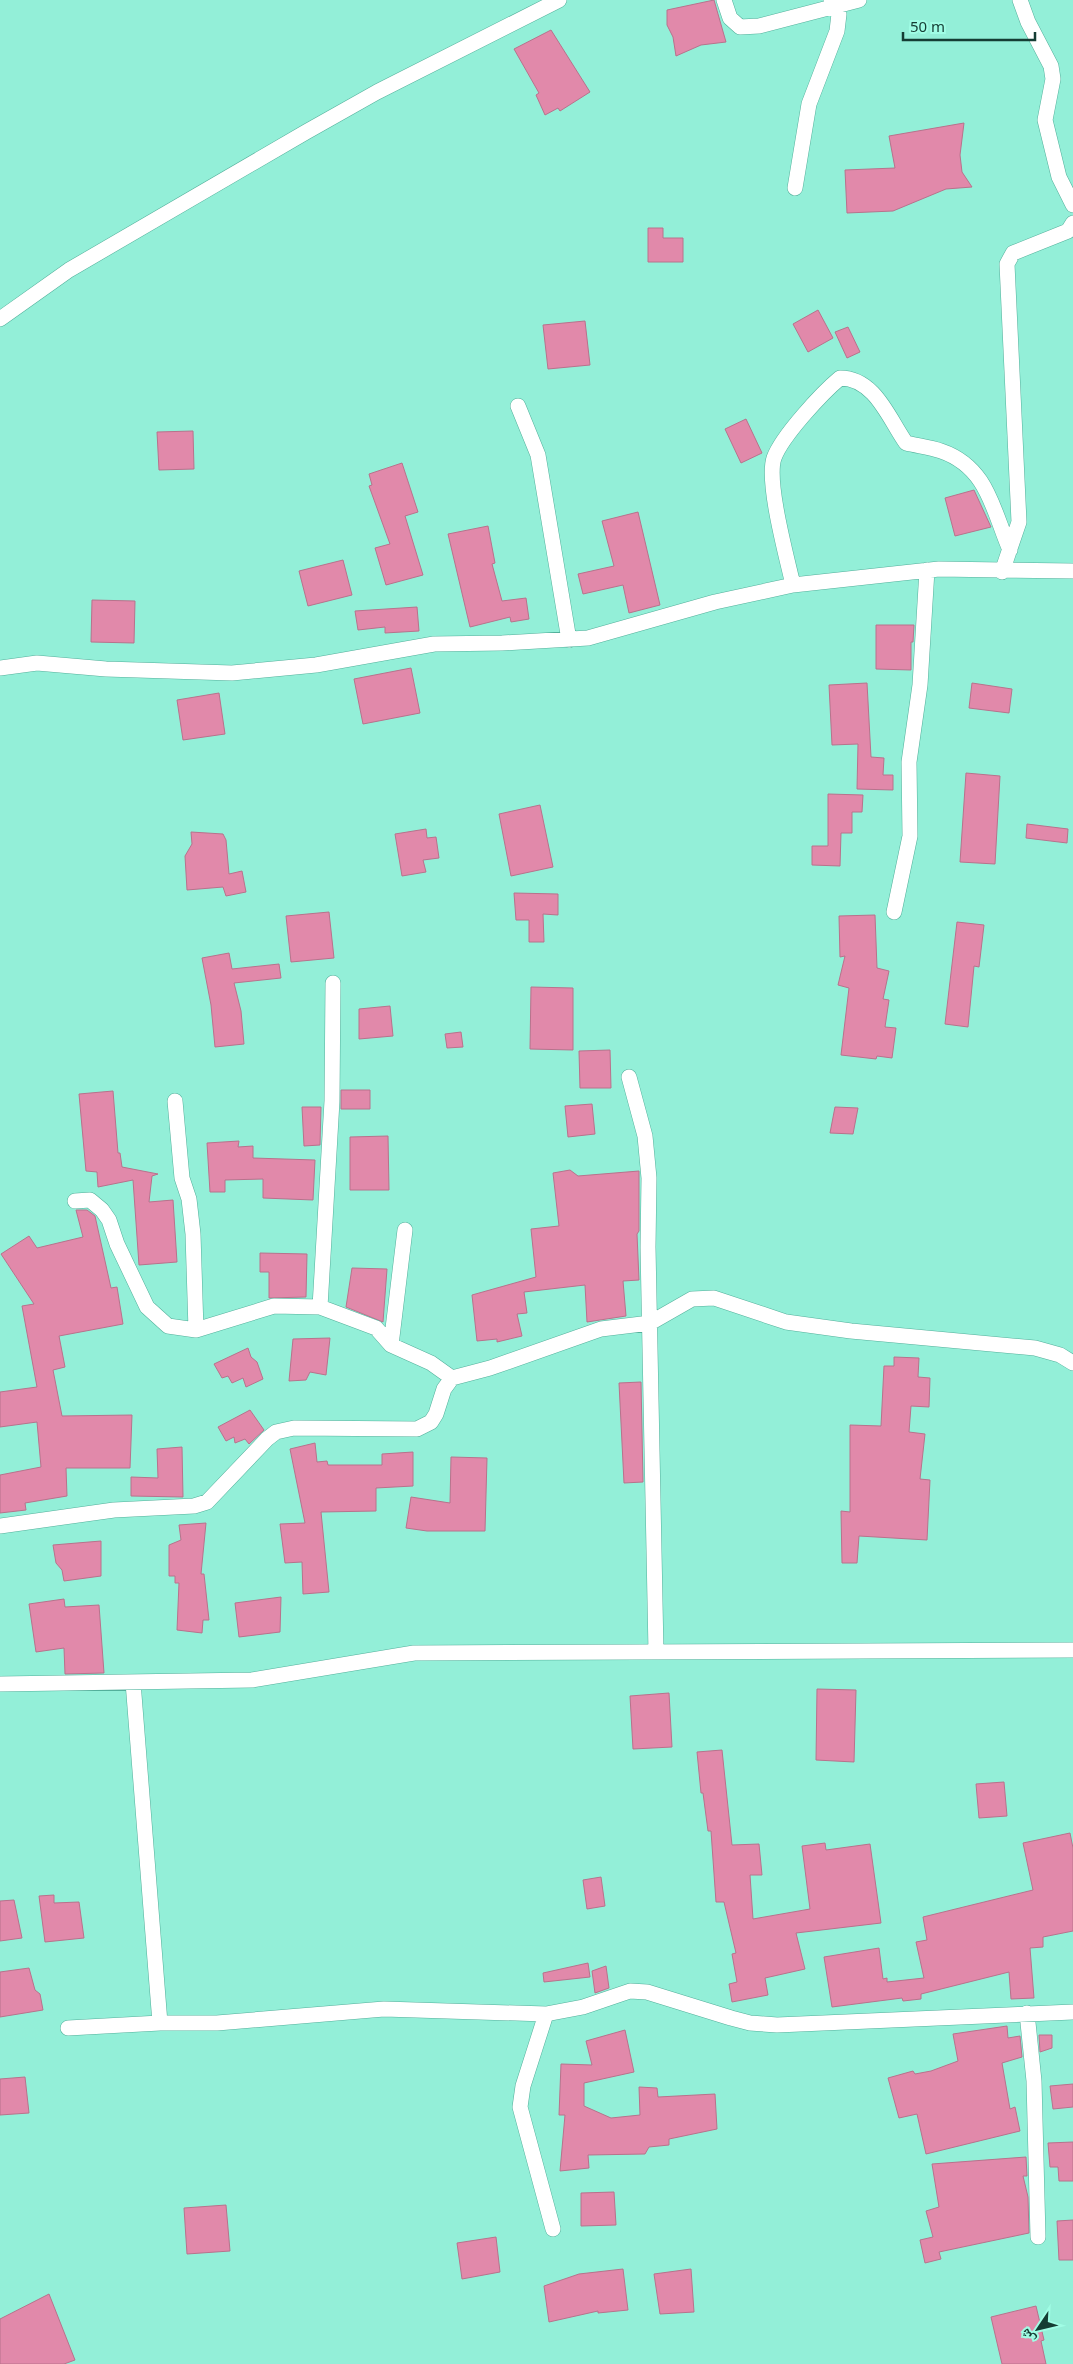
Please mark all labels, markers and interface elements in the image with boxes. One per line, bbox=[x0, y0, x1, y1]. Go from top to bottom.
scale bar bbox=[903, 10, 1036, 42]
text: 50 m bbox=[910, 16, 945, 36]
north arrow bbox=[1013, 2304, 1063, 2354]
text: ش bbox=[1015, 2325, 1039, 2348]

